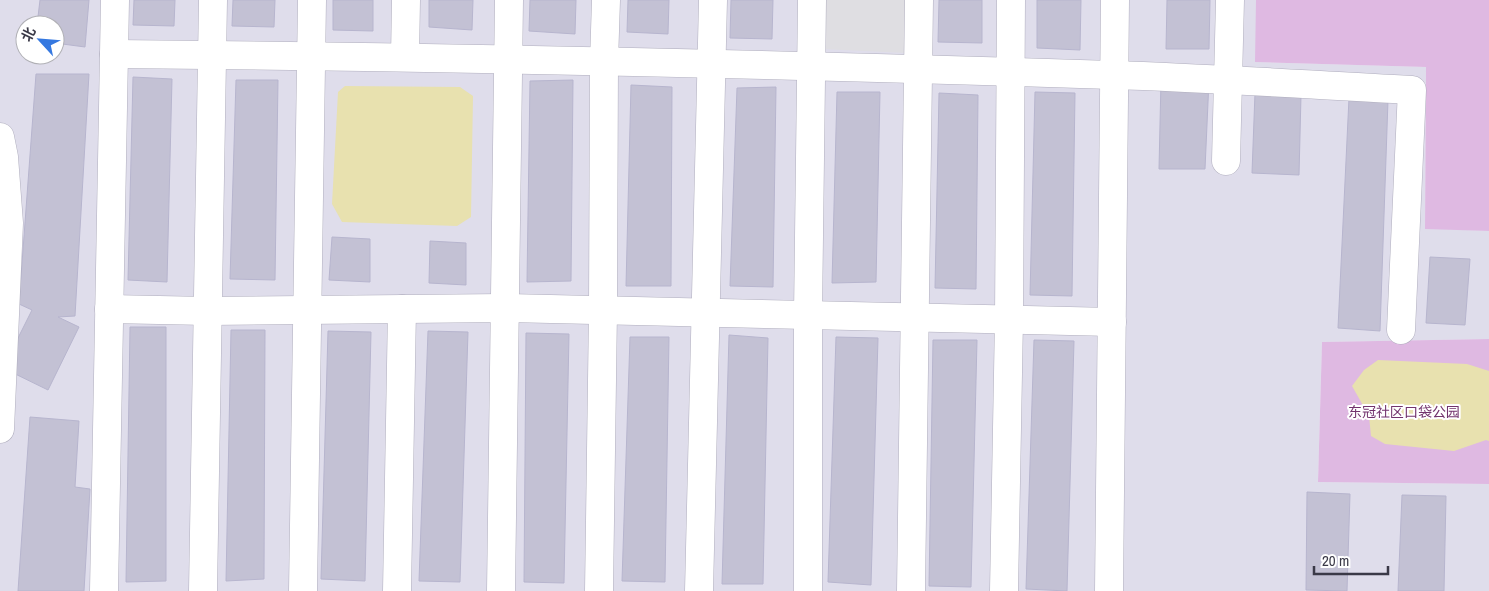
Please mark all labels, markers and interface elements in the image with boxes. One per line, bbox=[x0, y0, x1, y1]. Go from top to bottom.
north arrow bbox=[15, 15, 65, 65]
text: 北 bbox=[17, 24, 39, 45]
park label: 东冠社区口袋公园 bbox=[1348, 403, 1460, 421]
scale bar bbox=[1314, 544, 1388, 576]
text: 20 m bbox=[1322, 550, 1349, 571]

